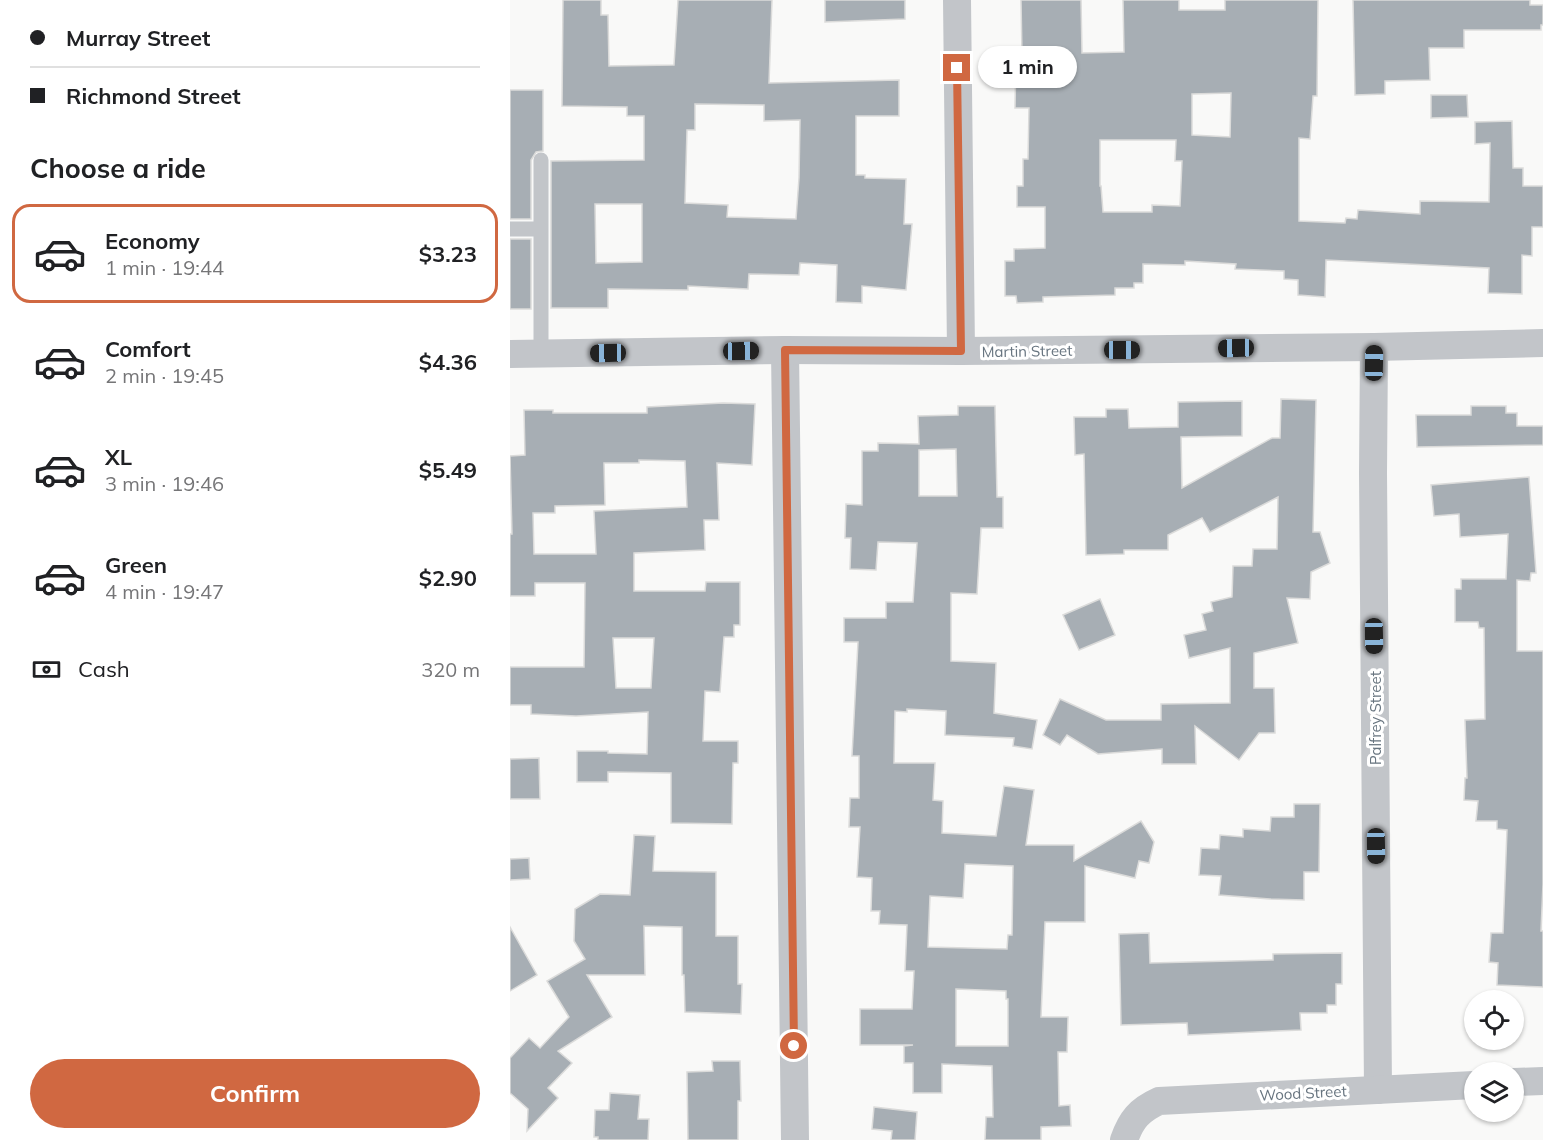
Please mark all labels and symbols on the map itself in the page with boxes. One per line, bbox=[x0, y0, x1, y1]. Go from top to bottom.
callout: 1 min bbox=[978, 47, 1077, 89]
route end bbox=[943, 54, 970, 81]
car bbox=[1218, 339, 1254, 357]
street label: Martin Street bbox=[981, 341, 1073, 361]
car bbox=[1104, 341, 1140, 359]
car bbox=[723, 342, 759, 360]
car bbox=[590, 344, 626, 362]
car bbox=[1365, 345, 1383, 381]
car bbox=[1365, 618, 1383, 654]
street label: Palfrey Street bbox=[1366, 671, 1385, 765]
car bbox=[1367, 828, 1385, 864]
route start bbox=[780, 1032, 807, 1059]
street label: Wood Street bbox=[1259, 1081, 1347, 1105]

